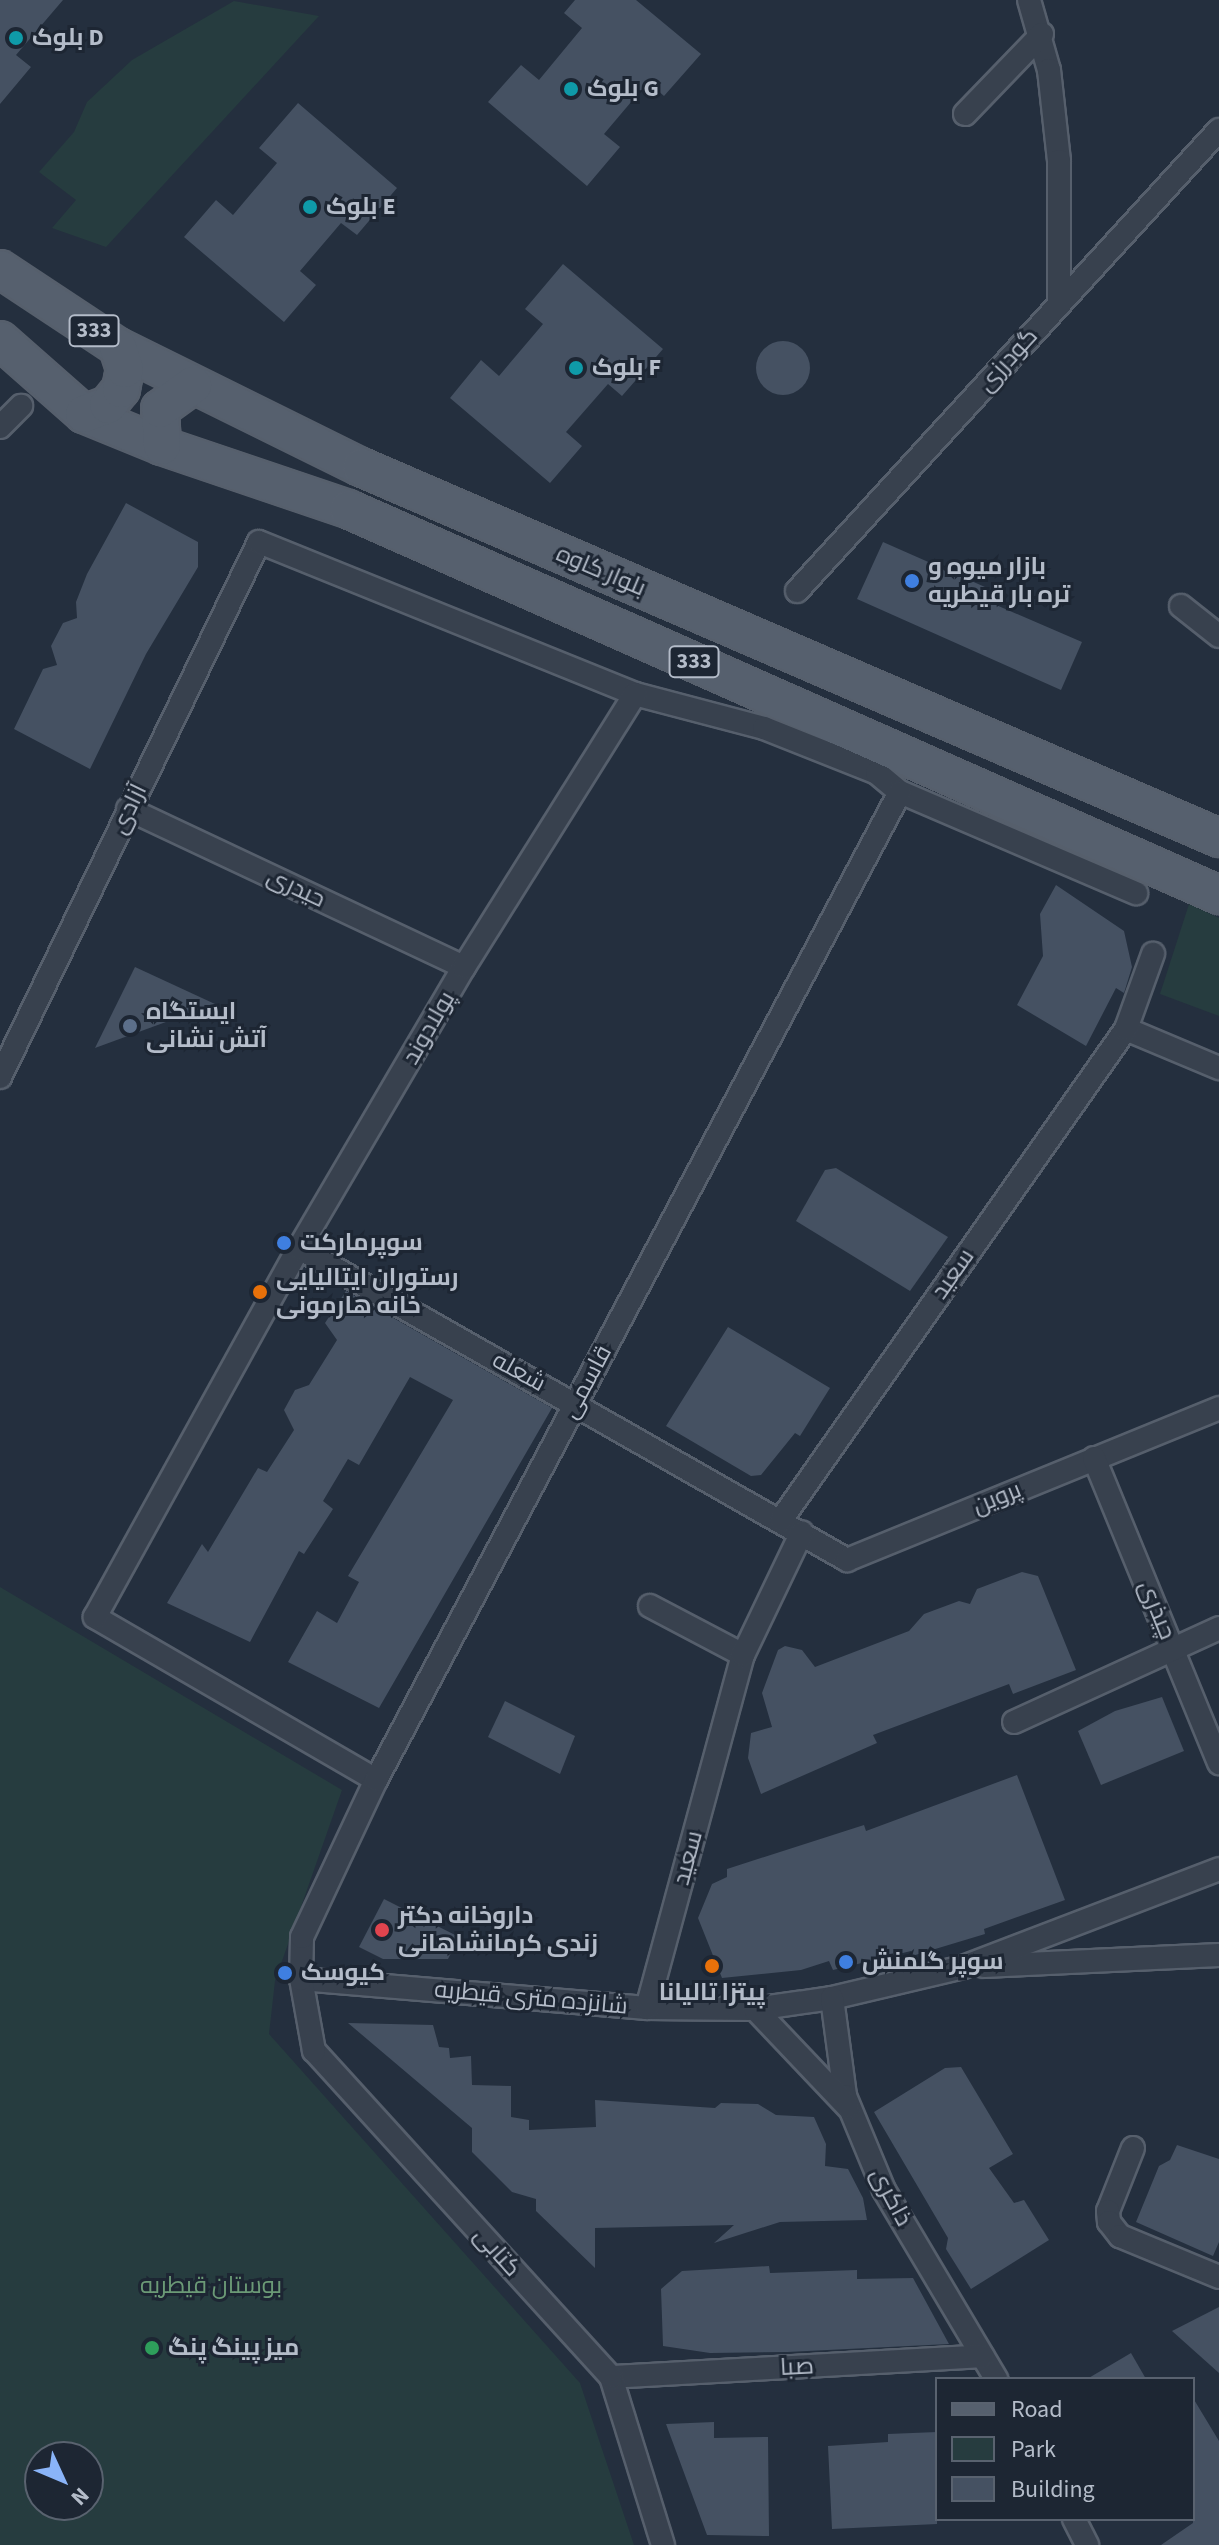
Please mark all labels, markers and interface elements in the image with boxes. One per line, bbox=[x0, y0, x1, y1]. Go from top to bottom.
place label: بلوک D bbox=[32, 24, 104, 52]
marker: بلوک D bbox=[7, 29, 25, 47]
place label: بلوک G bbox=[587, 75, 659, 103]
marker: بلوک G bbox=[562, 80, 580, 98]
place label: بلوک E bbox=[326, 193, 396, 221]
marker: بلوک E bbox=[301, 198, 319, 216]
road number: 333 bbox=[68, 313, 120, 349]
street label: گودرزی bbox=[972, 322, 1044, 398]
place label: بلوک F bbox=[592, 354, 661, 382]
marker: بلوک F bbox=[567, 359, 585, 377]
street label: بلوار کاوه bbox=[552, 539, 650, 603]
place label: بازار میوه و تره بار قیطریه bbox=[928, 553, 1070, 609]
marker: بازار میوه و تره بار قیطریه bbox=[903, 572, 921, 590]
road number: 333 bbox=[668, 644, 720, 680]
street label: آزادی bbox=[105, 779, 153, 839]
street label: حیدری bbox=[262, 862, 330, 914]
street label: پولادوند bbox=[397, 986, 461, 1070]
place label: ایستگاه آتش نشانی bbox=[146, 998, 267, 1054]
marker: ایستگاه آتش نشانی bbox=[121, 1017, 139, 1035]
place label: سوپرمارکت bbox=[300, 1229, 423, 1257]
marker: سوپرمارکت bbox=[275, 1234, 293, 1252]
street label: سعید bbox=[925, 1243, 981, 1305]
place label: رستوران ایتالیایی خانه هارمونی bbox=[276, 1264, 459, 1320]
marker: رستوران ایتالیایی خانه هارمونی bbox=[251, 1283, 269, 1301]
street label: قاسمی bbox=[556, 1340, 618, 1424]
street label: شعله bbox=[487, 1346, 551, 1398]
street label: پروین bbox=[968, 1475, 1026, 1521]
street label: چیذری bbox=[1132, 1576, 1182, 1644]
street label: سعید bbox=[667, 1828, 709, 1888]
place label: داروخانه دکتر زندی کرمانشاهانی bbox=[398, 1902, 598, 1958]
marker: داروخانه دکتر زندی کرمانشاهانی bbox=[373, 1921, 391, 1939]
place label: سوپر گلمنش bbox=[862, 1948, 1004, 1976]
marker: سوپر گلمنش bbox=[837, 1953, 855, 1971]
marker: پیتزا تالیانا bbox=[703, 1957, 721, 1975]
place label: کیوسک bbox=[301, 1959, 385, 1987]
marker: کیوسک bbox=[276, 1964, 294, 1982]
street label: شانزده متری قیطریه bbox=[433, 1975, 629, 2021]
place label: پیتزا تالیانا bbox=[659, 1979, 765, 2007]
street label: ذاکری bbox=[864, 2163, 918, 2231]
street label: کتابی bbox=[467, 2221, 527, 2283]
park label: بوستان قیطریه bbox=[140, 2272, 282, 2300]
place label: میز پینگ پنگ bbox=[168, 2334, 299, 2362]
marker: میز پینگ پنگ bbox=[143, 2339, 161, 2357]
street label: صبا bbox=[779, 2352, 815, 2382]
legend bbox=[935, 2377, 1195, 2521]
text: Road bbox=[1011, 2392, 1063, 2427]
text: Park bbox=[1011, 2432, 1056, 2467]
north arrow bbox=[24, 2441, 104, 2521]
text: Building bbox=[1011, 2472, 1095, 2507]
text: N bbox=[63, 2480, 96, 2513]

